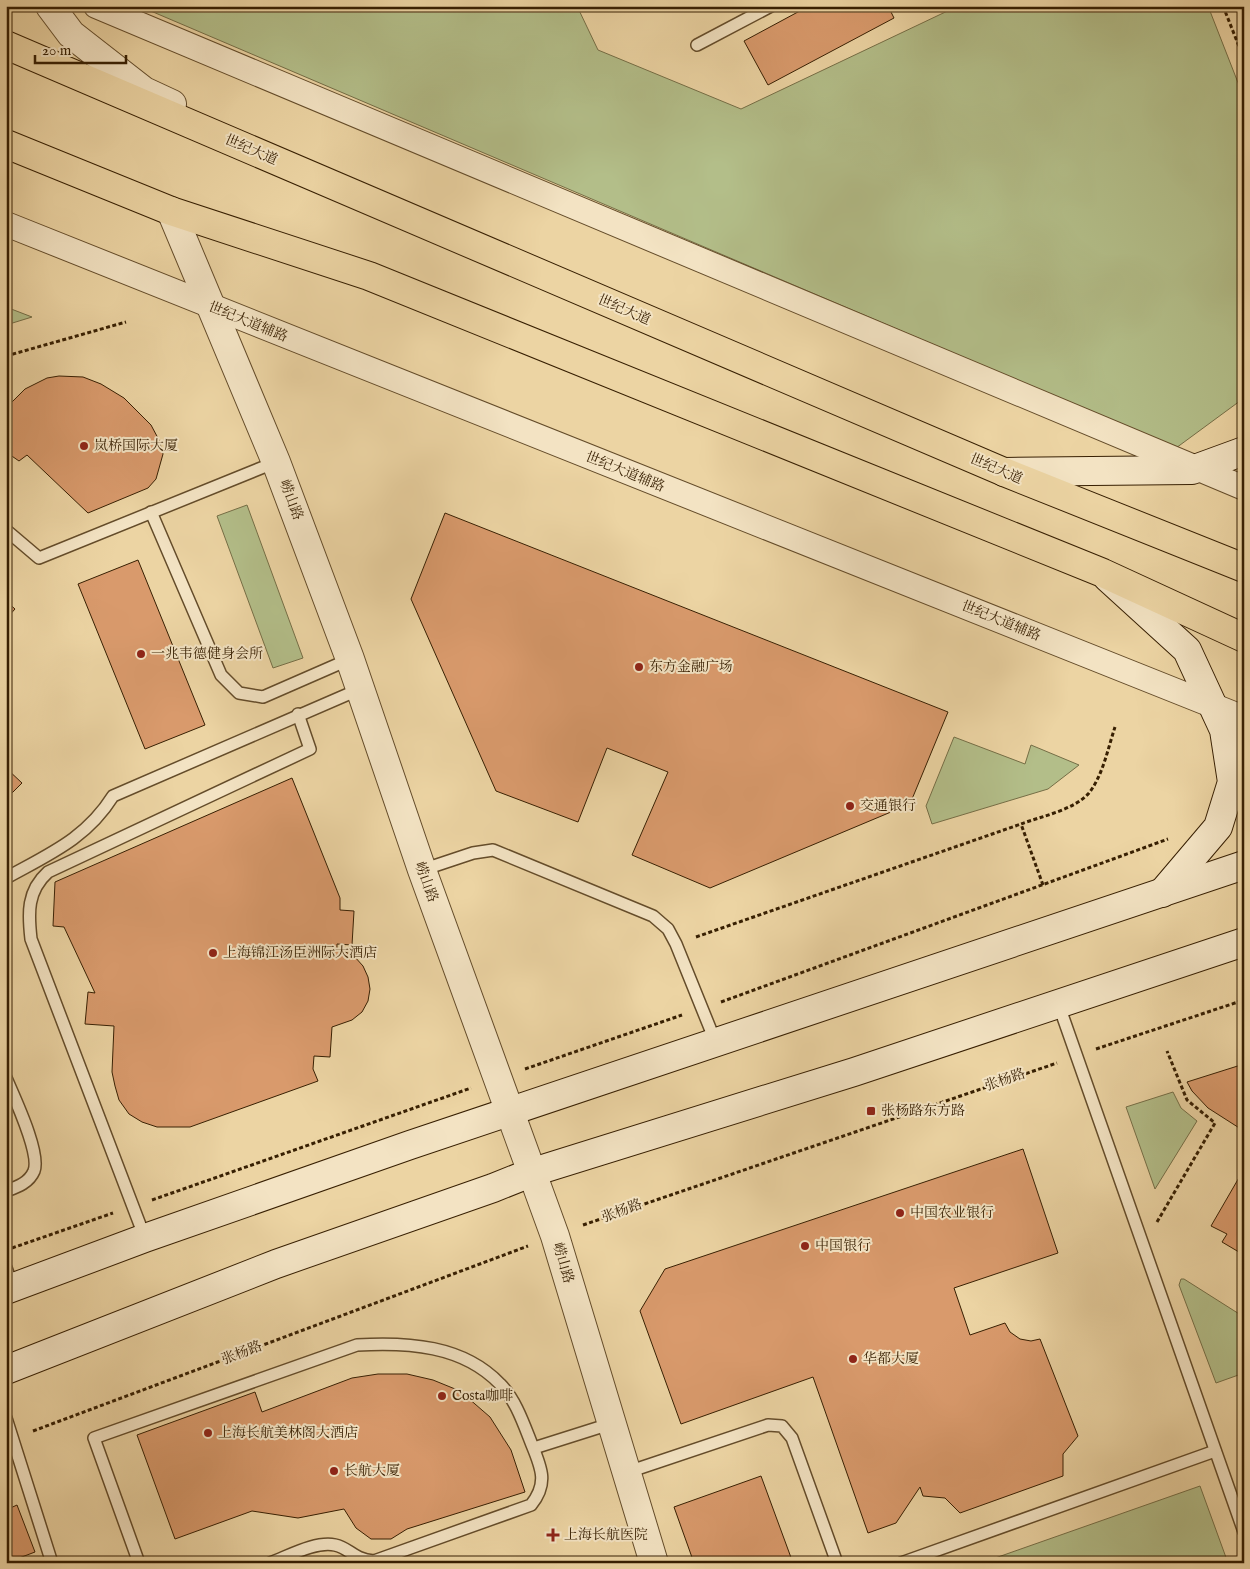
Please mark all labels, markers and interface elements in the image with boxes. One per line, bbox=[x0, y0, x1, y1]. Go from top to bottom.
scale bar bbox=[35, 32, 126, 64]
text: 20 m bbox=[42, 41, 72, 60]
street label: 世纪大道 bbox=[222, 131, 280, 169]
street label: 世纪大道 bbox=[595, 291, 653, 329]
street label: 世纪大道辅路 bbox=[206, 298, 290, 346]
place label: 岚桥国际大厦 bbox=[94, 437, 178, 455]
marker: 岚桥国际大厦 bbox=[78, 440, 90, 452]
street label: 世纪大道辅路 bbox=[583, 448, 667, 496]
street label: 世纪大道 bbox=[967, 450, 1025, 488]
street label: 崂山路 bbox=[275, 477, 307, 523]
street label: 世纪大道辅路 bbox=[959, 597, 1043, 645]
place label: 一兆韦德健身会所 bbox=[151, 645, 263, 663]
marker: 一兆韦德健身会所 bbox=[135, 648, 147, 660]
place label: 东方金融广场 bbox=[649, 658, 733, 676]
marker: 东方金融广场 bbox=[633, 661, 645, 673]
place label: 交通银行 bbox=[860, 797, 916, 815]
marker: 交通银行 bbox=[844, 800, 856, 812]
street label: 崂山路 bbox=[410, 859, 442, 905]
place label: 上海锦江汤臣洲际大酒店 bbox=[223, 944, 377, 962]
marker: 上海锦江汤臣洲际大酒店 bbox=[207, 947, 219, 959]
street label: 张杨路 bbox=[982, 1065, 1028, 1095]
place label: 张杨路东方路 bbox=[881, 1102, 965, 1120]
marker: 张杨路东方路 bbox=[865, 1105, 877, 1117]
street label: 张杨路 bbox=[599, 1195, 645, 1227]
place label: 中国农业银行 bbox=[910, 1204, 994, 1222]
marker: 中国农业银行 bbox=[894, 1207, 906, 1219]
place label: 中国银行 bbox=[815, 1237, 871, 1255]
street label: 崂山路 bbox=[549, 1240, 577, 1286]
marker: 中国银行 bbox=[799, 1240, 811, 1252]
street label: 张杨路 bbox=[219, 1337, 265, 1369]
place label: 华都大厦 bbox=[863, 1350, 919, 1368]
marker: 华都大厦 bbox=[847, 1353, 859, 1365]
place label: Costa咖啡 bbox=[452, 1387, 513, 1405]
marker: Costa咖啡 bbox=[436, 1390, 448, 1402]
place label: 上海长航美林阁大酒店 bbox=[218, 1424, 358, 1442]
marker: 上海长航美林阁大酒店 bbox=[202, 1427, 214, 1439]
place label: 长航大厦 bbox=[344, 1462, 400, 1480]
marker: 长航大厦 bbox=[328, 1465, 340, 1477]
place label: 上海长航医院 bbox=[564, 1526, 648, 1544]
marker: 上海长航医院 bbox=[546, 1528, 560, 1542]

